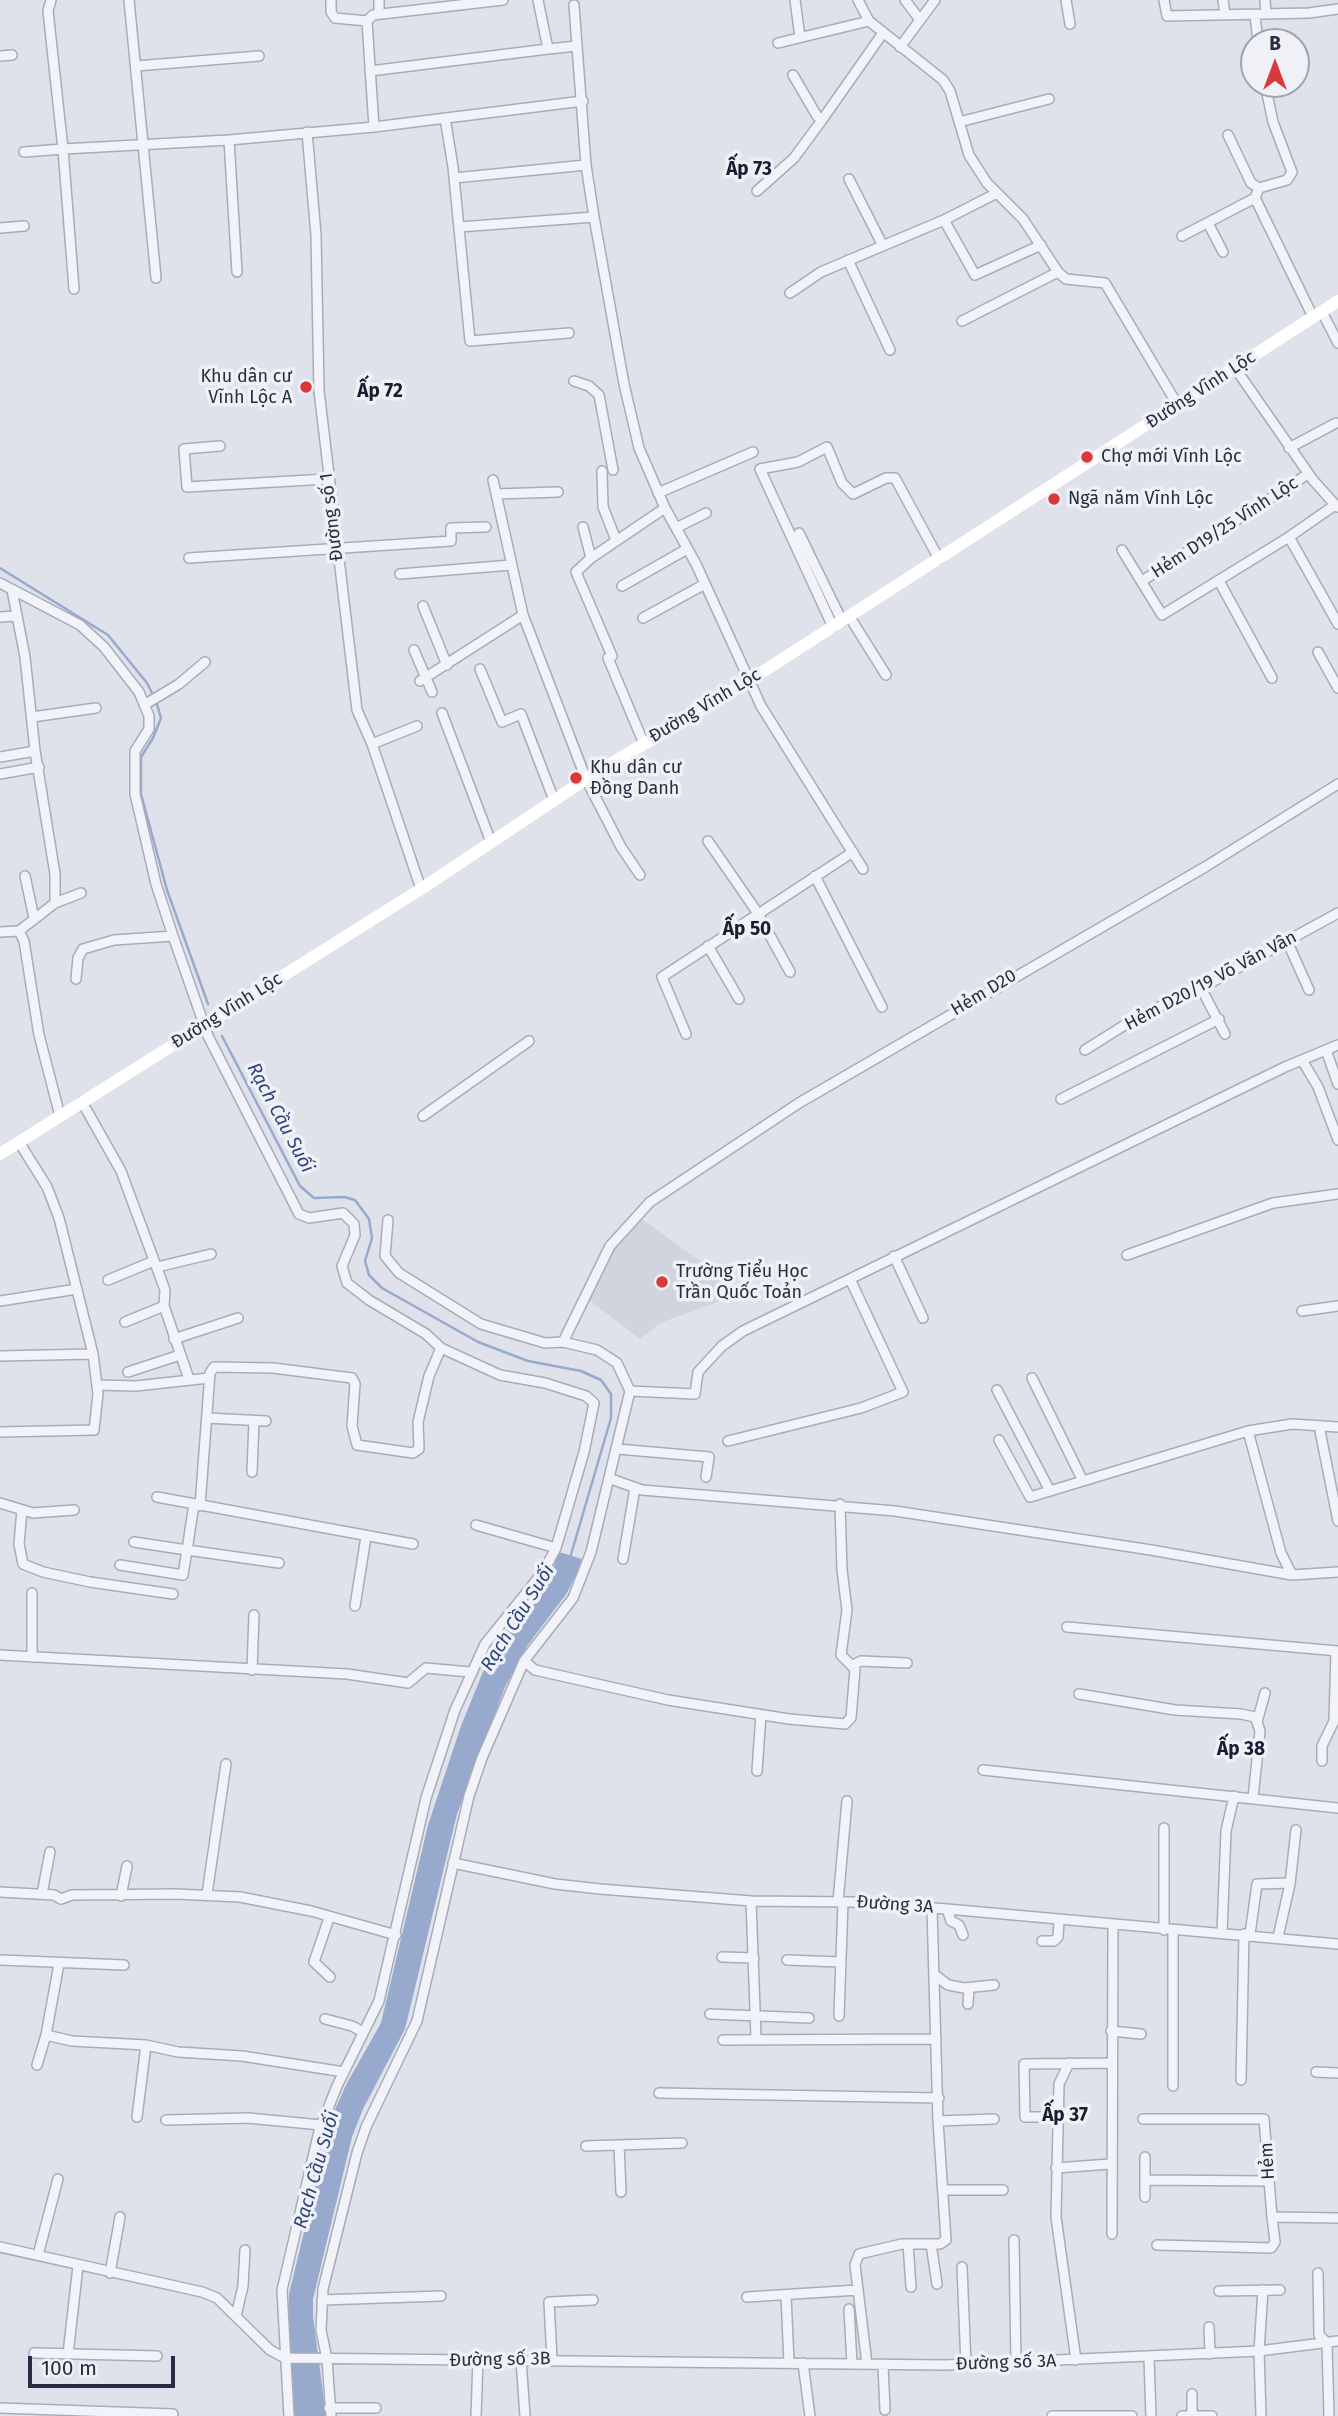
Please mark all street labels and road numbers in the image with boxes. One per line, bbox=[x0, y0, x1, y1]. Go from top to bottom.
street label: Đường Vĩnh Lộc bbox=[1142, 347, 1260, 433]
street label: Đường số 1 bbox=[316, 471, 348, 563]
street label: Hẻm D19/25 Vĩnh Lộc bbox=[1148, 473, 1302, 583]
street label: Đường Vĩnh Lộc bbox=[645, 664, 765, 748]
street label: Hẻm D20/19 Võ Văn Vân bbox=[1121, 927, 1301, 1035]
street label: Hẻm D20 bbox=[947, 965, 1021, 1021]
street label: Đường Vĩnh Lộc bbox=[168, 968, 286, 1054]
street label: Đường 3A bbox=[856, 1892, 934, 1918]
street label: Hẻm bbox=[1256, 2142, 1280, 2180]
street label: Đường số 3B bbox=[449, 2348, 551, 2372]
street label: Đường số 3A bbox=[955, 2350, 1057, 2376]

